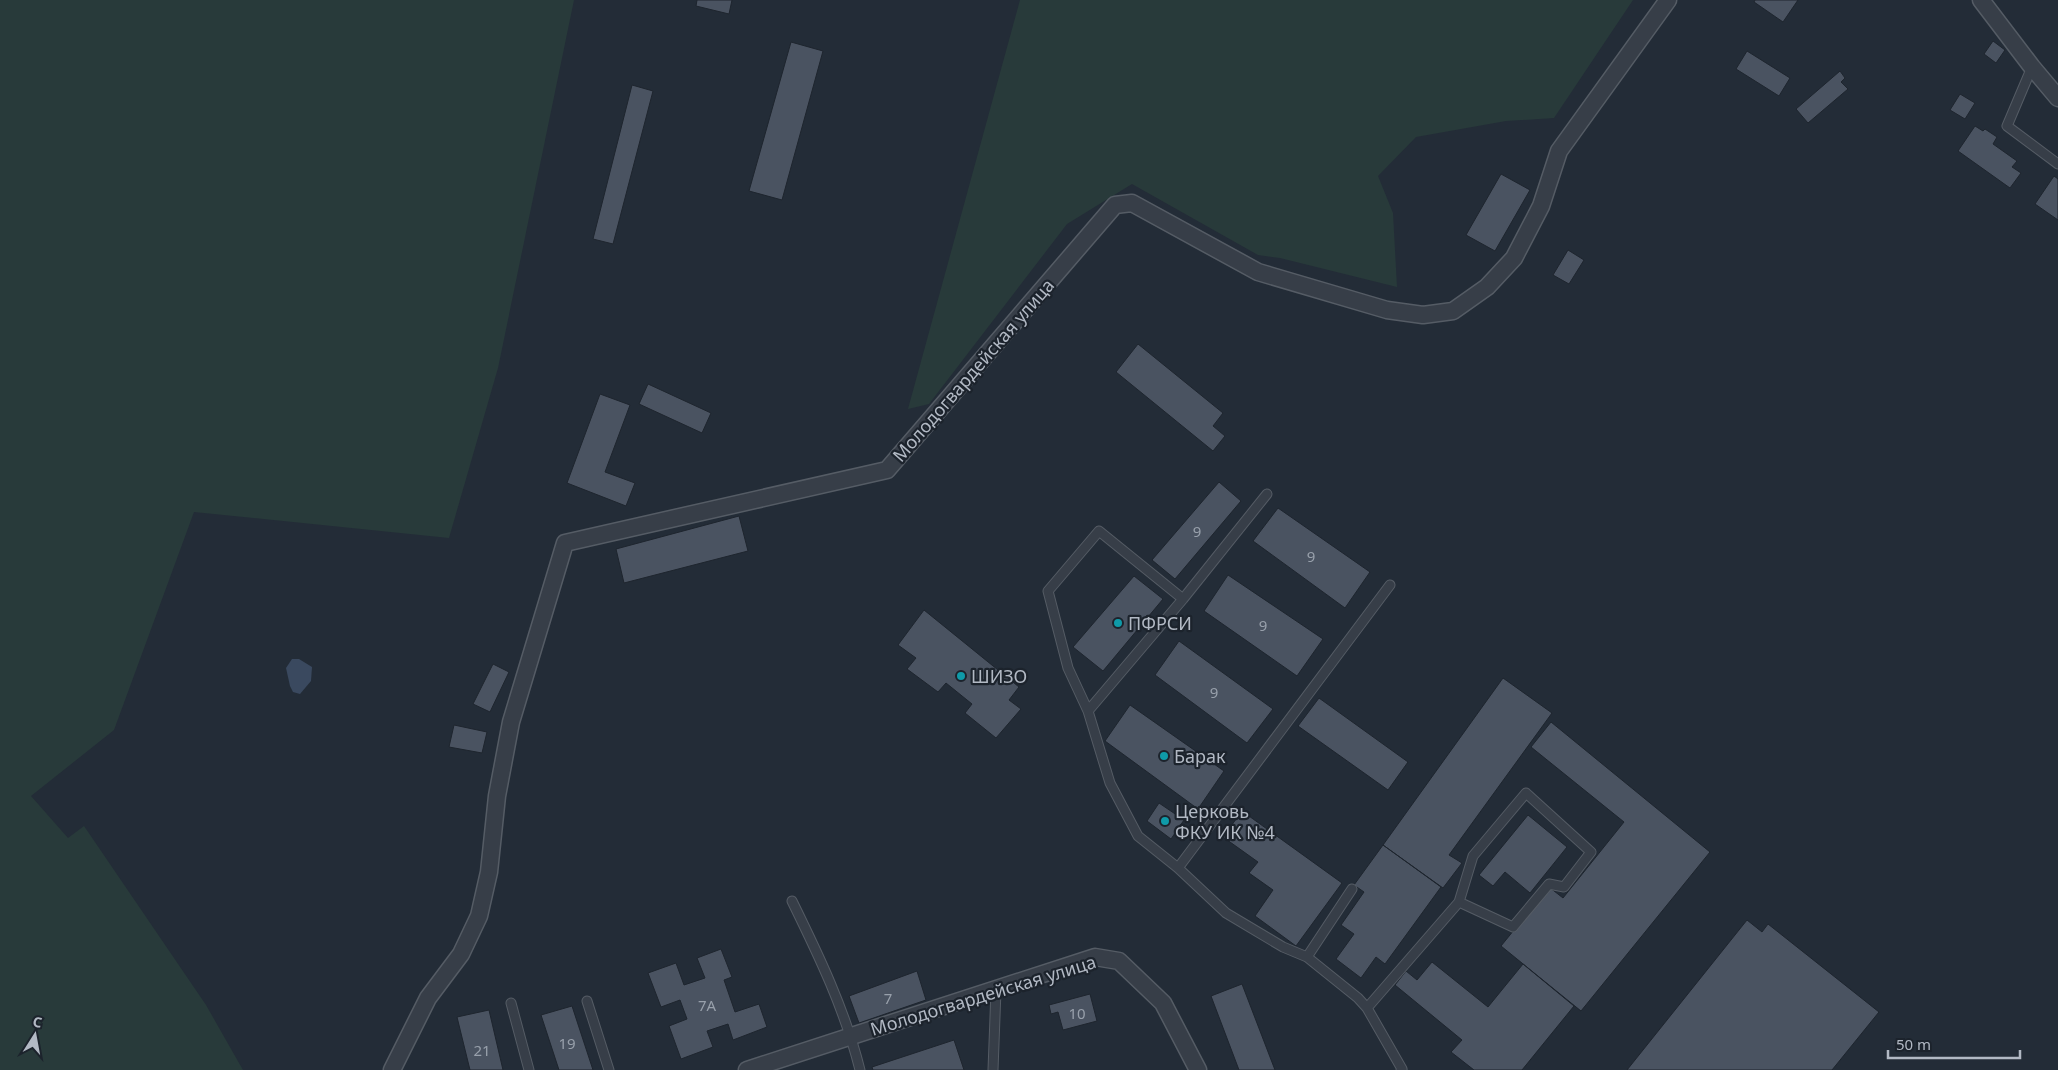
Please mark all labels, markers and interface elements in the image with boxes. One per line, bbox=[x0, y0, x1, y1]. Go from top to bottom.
street label: Молодогвардейская улица bbox=[887, 274, 1059, 466]
house number: 9 bbox=[1193, 521, 1201, 541]
house number: 9 bbox=[1307, 546, 1315, 566]
place label: ПФРСИ bbox=[1128, 611, 1192, 635]
house number: 9 bbox=[1259, 615, 1267, 635]
marker: ПФРСИ bbox=[1112, 617, 1124, 629]
place label: ШИЗО bbox=[971, 664, 1027, 688]
marker: ШИЗО bbox=[955, 670, 967, 682]
house number: 9 bbox=[1210, 682, 1218, 702]
place label: Барак bbox=[1174, 744, 1226, 768]
marker: Барак bbox=[1158, 750, 1170, 762]
place label: Церковь ФКУ ИК №4 bbox=[1175, 799, 1275, 844]
marker: Церковь ФКУ ИК №4 bbox=[1159, 815, 1171, 827]
street label: Молодогвардейская улица bbox=[867, 949, 1099, 1041]
house number: 7 bbox=[884, 988, 892, 1008]
house number: 7А bbox=[698, 995, 717, 1015]
house number: 10 bbox=[1068, 1003, 1086, 1023]
north arrow bbox=[10, 1010, 60, 1060]
text: С bbox=[31, 1012, 44, 1032]
scale bar bbox=[1888, 1028, 2020, 1060]
house number: 19 bbox=[558, 1033, 576, 1053]
text: 50 m bbox=[1896, 1034, 1931, 1054]
house number: 21 bbox=[473, 1040, 491, 1060]

